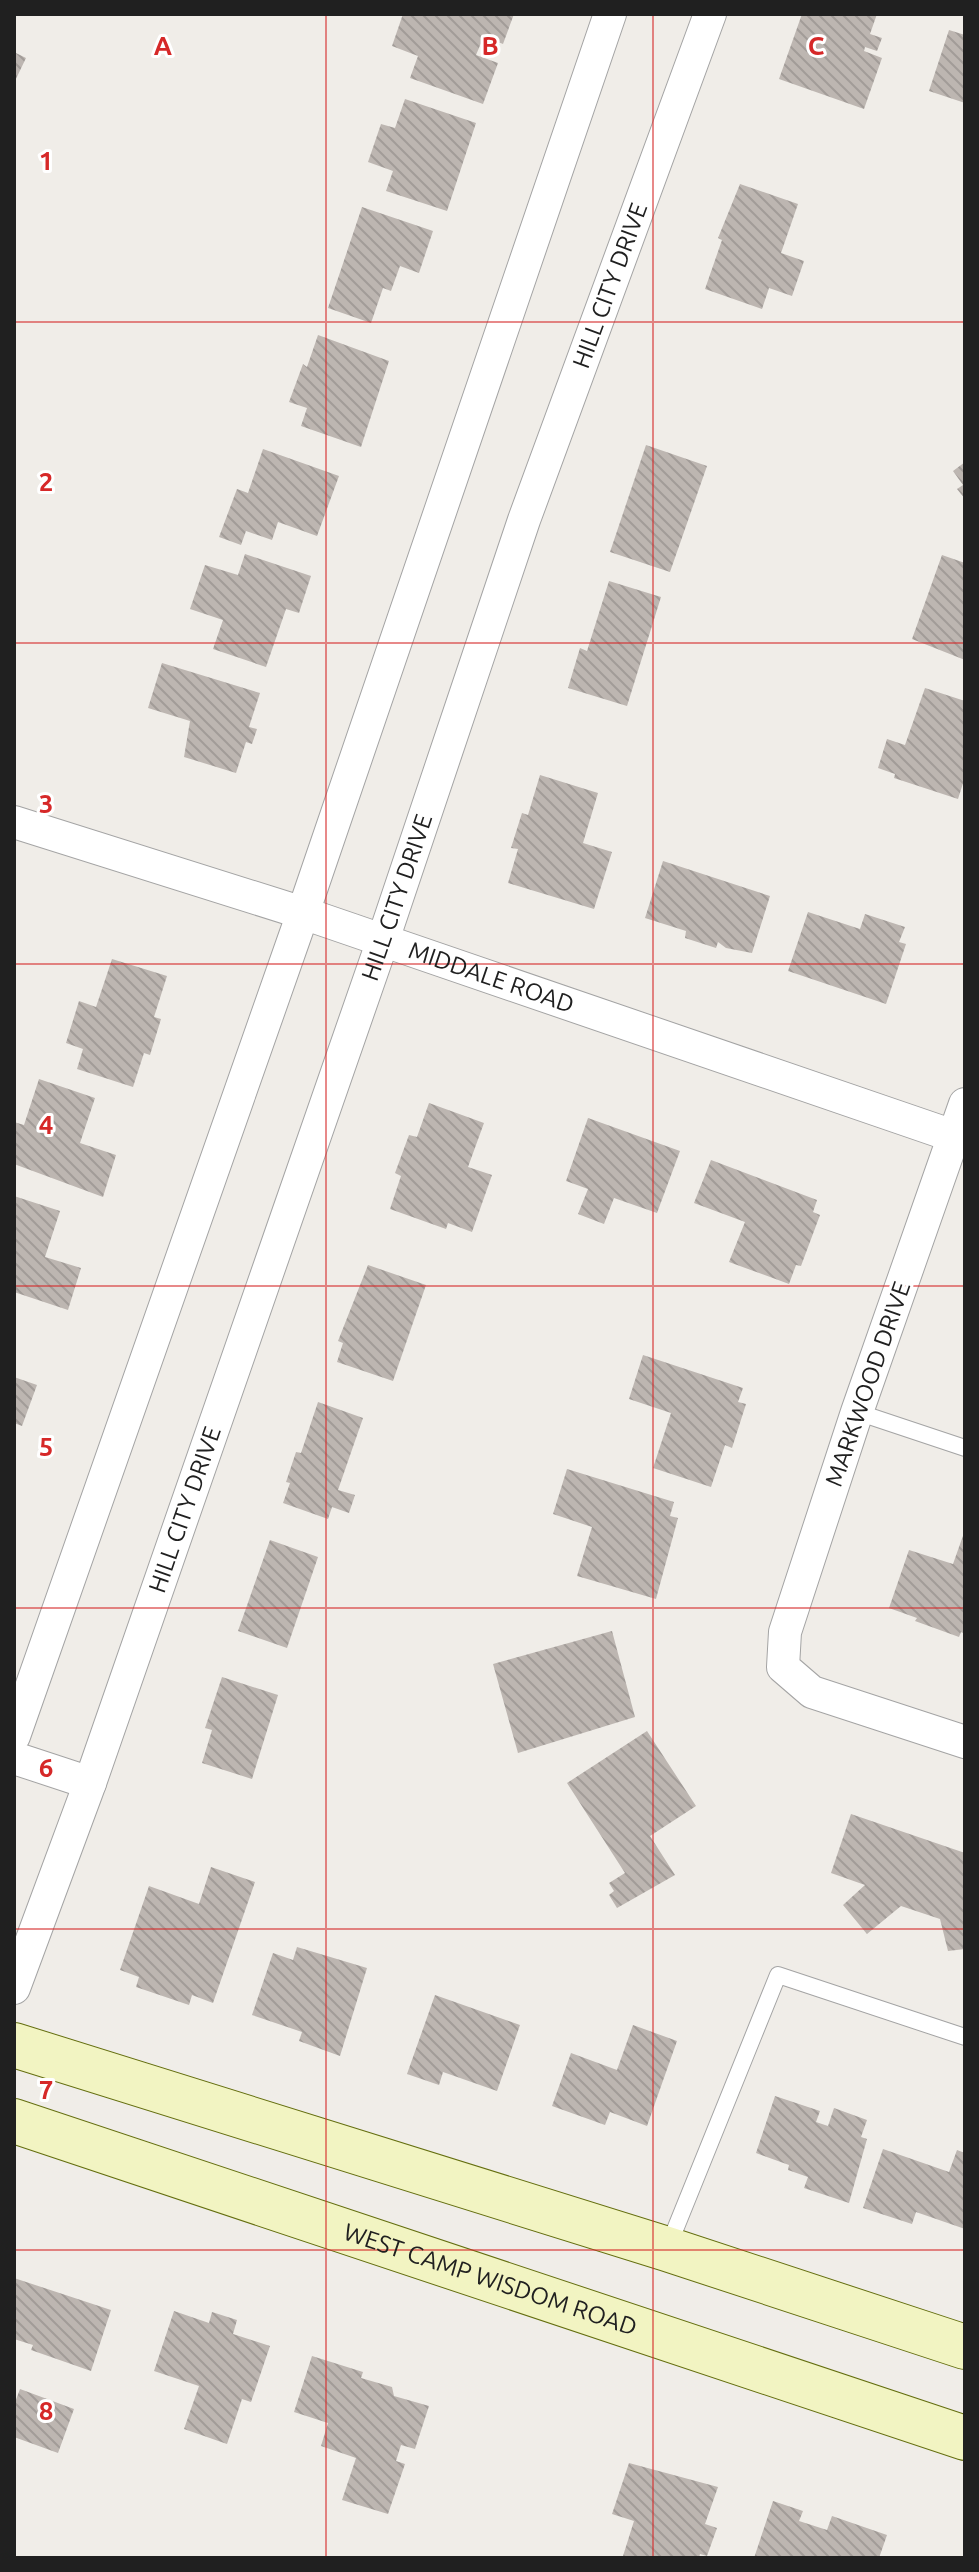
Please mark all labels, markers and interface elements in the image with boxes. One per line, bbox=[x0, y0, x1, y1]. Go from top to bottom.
text: A bbox=[154, 31, 173, 60]
text: B bbox=[481, 31, 499, 60]
text: C bbox=[808, 31, 825, 60]
text: 1 bbox=[39, 146, 53, 175]
street label: HILL CITY DRIVE bbox=[567, 199, 652, 372]
text: 2 bbox=[39, 467, 53, 496]
text: 3 bbox=[39, 789, 53, 818]
street label: HILL CITY DRIVE bbox=[356, 811, 437, 984]
street label: MIDDALE ROAD bbox=[405, 936, 578, 1018]
text: 4 bbox=[39, 1110, 53, 1139]
street label: MARKWOOD DRIVE bbox=[820, 1278, 915, 1490]
street label: HILL CITY DRIVE bbox=[143, 1423, 226, 1596]
text: 5 bbox=[39, 1432, 53, 1461]
text: 6 bbox=[39, 1753, 53, 1782]
text: 7 bbox=[39, 2075, 53, 2104]
street label: WEST CAMP WISDOM ROAD bbox=[340, 2218, 640, 2341]
text: 8 bbox=[39, 2396, 53, 2425]

